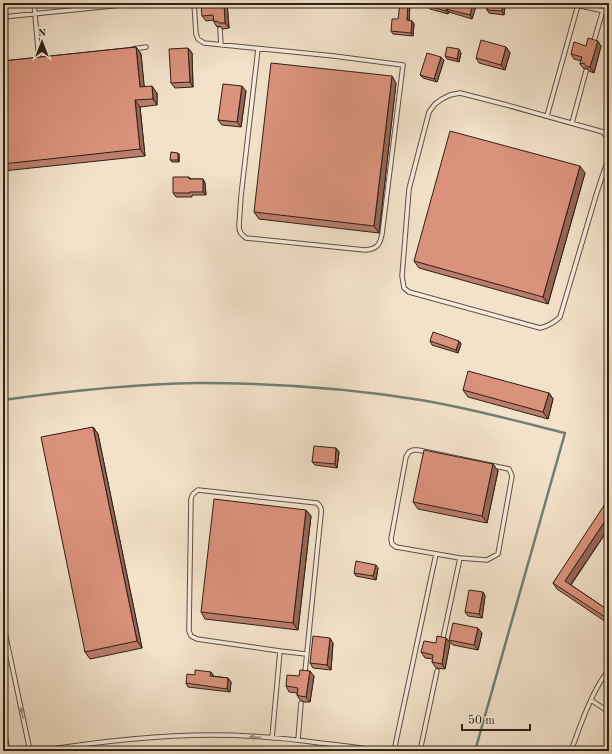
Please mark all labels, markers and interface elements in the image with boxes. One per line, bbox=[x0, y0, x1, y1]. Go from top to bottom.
north arrow bbox=[22, 22, 62, 62]
text: N bbox=[38, 28, 47, 39]
scale bar bbox=[462, 706, 530, 732]
one-way arrow bbox=[18, 707, 24, 719]
text: 50 m bbox=[468, 714, 495, 727]
one-way arrow bbox=[248, 734, 261, 740]

